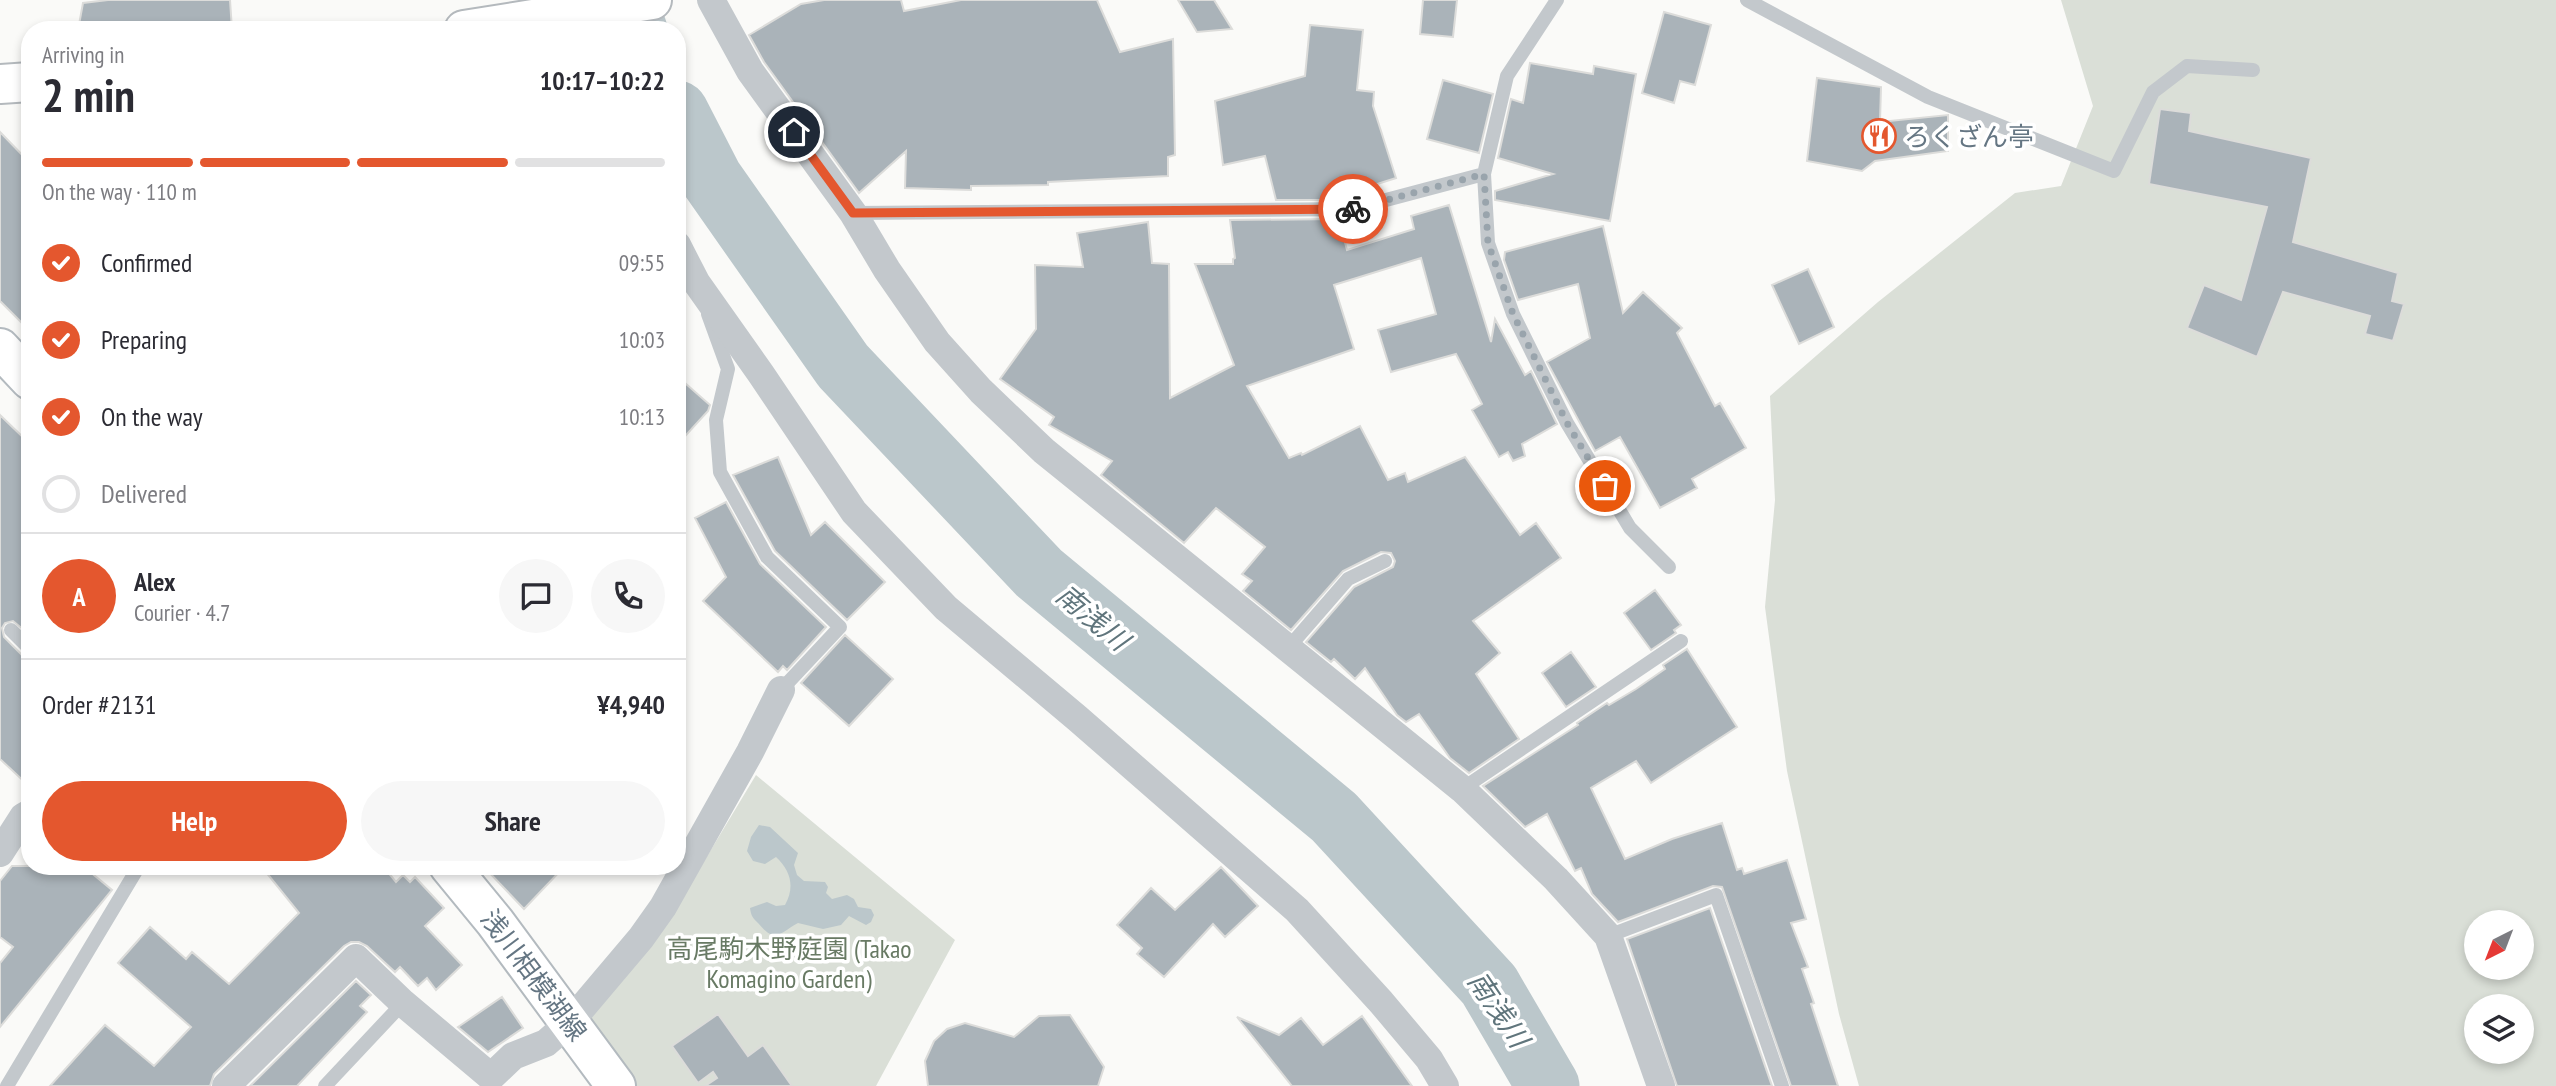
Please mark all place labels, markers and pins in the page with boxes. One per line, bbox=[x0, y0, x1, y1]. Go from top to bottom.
pin bbox=[764, 102, 824, 162]
restaurant icon: ろくざん亭 bbox=[1860, 117, 1898, 155]
place label: ろくざん亭 bbox=[1904, 120, 2034, 153]
pin bbox=[1575, 456, 1635, 516]

